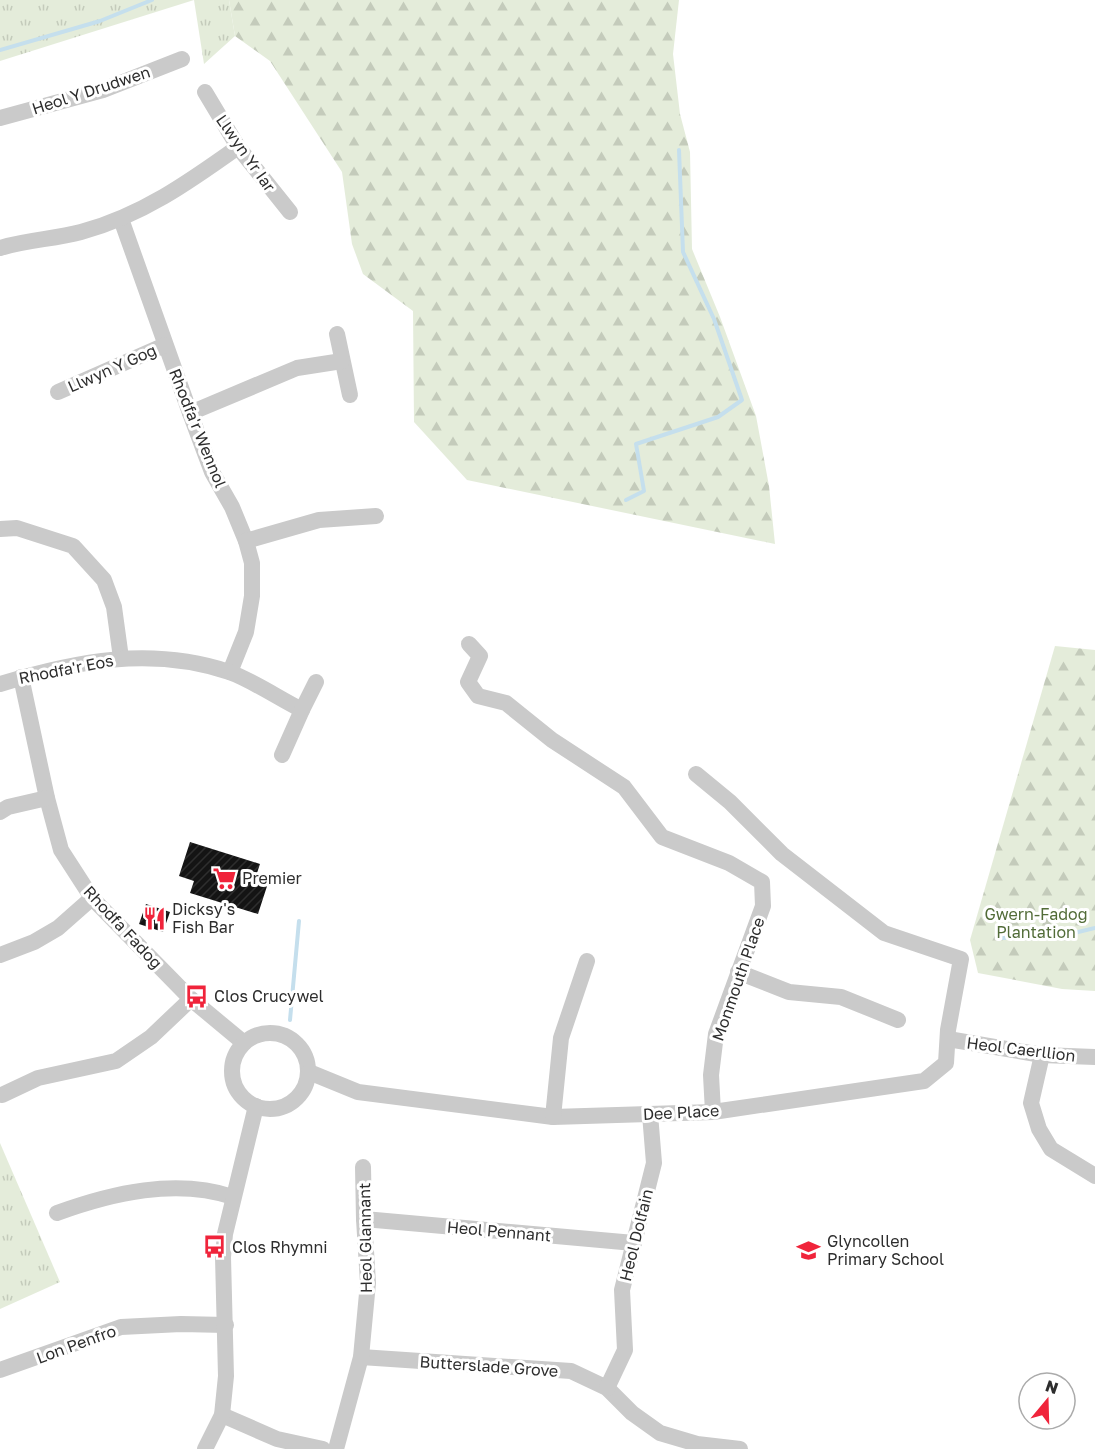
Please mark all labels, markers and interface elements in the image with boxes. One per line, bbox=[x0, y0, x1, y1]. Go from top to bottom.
street label: Heol Y Drudwen bbox=[29, 61, 153, 119]
street label: Llwyn Yr Iar bbox=[212, 110, 280, 196]
street label: Llwyn Y Gog bbox=[65, 340, 159, 396]
street label: Rhodfa'r Wennol bbox=[165, 366, 231, 490]
street label: Rhodfa'r Eos bbox=[17, 650, 115, 688]
supermarket icon: Premier bbox=[211, 865, 237, 891]
place label: Premier bbox=[242, 868, 302, 888]
street label: Rhodfa Fadog bbox=[79, 881, 167, 973]
place label: Dicksy's Fish Bar bbox=[172, 899, 235, 937]
park label: Gwern-Fadog Plantation bbox=[984, 904, 1088, 942]
restaurant icon: Dicksy's Fish Bar bbox=[141, 905, 167, 931]
street label: Monmouth Place bbox=[707, 915, 769, 1043]
bus stop icon: Clos Crucywel bbox=[183, 983, 209, 1009]
place label: Clos Crucywel bbox=[214, 986, 324, 1006]
street label: Heol Caerllion bbox=[965, 1032, 1077, 1066]
street label: Dee Place bbox=[642, 1100, 720, 1124]
street label: Heol Glannant bbox=[354, 1183, 376, 1293]
street label: Heol Dolfain bbox=[615, 1187, 657, 1283]
street label: Heol Pennant bbox=[446, 1216, 552, 1246]
place label: Glyncollen Primary School bbox=[827, 1231, 944, 1269]
bus stop icon: Clos Rhymni bbox=[201, 1234, 227, 1260]
place label: Clos Rhymni bbox=[232, 1237, 328, 1257]
school or university icon: Glyncollen Primary School bbox=[796, 1237, 822, 1263]
street label: Lon Penfro bbox=[33, 1320, 119, 1368]
street label: Butterslade Grove bbox=[419, 1351, 559, 1381]
north arrow bbox=[1017, 1371, 1077, 1431]
text: N bbox=[1043, 1375, 1061, 1398]

